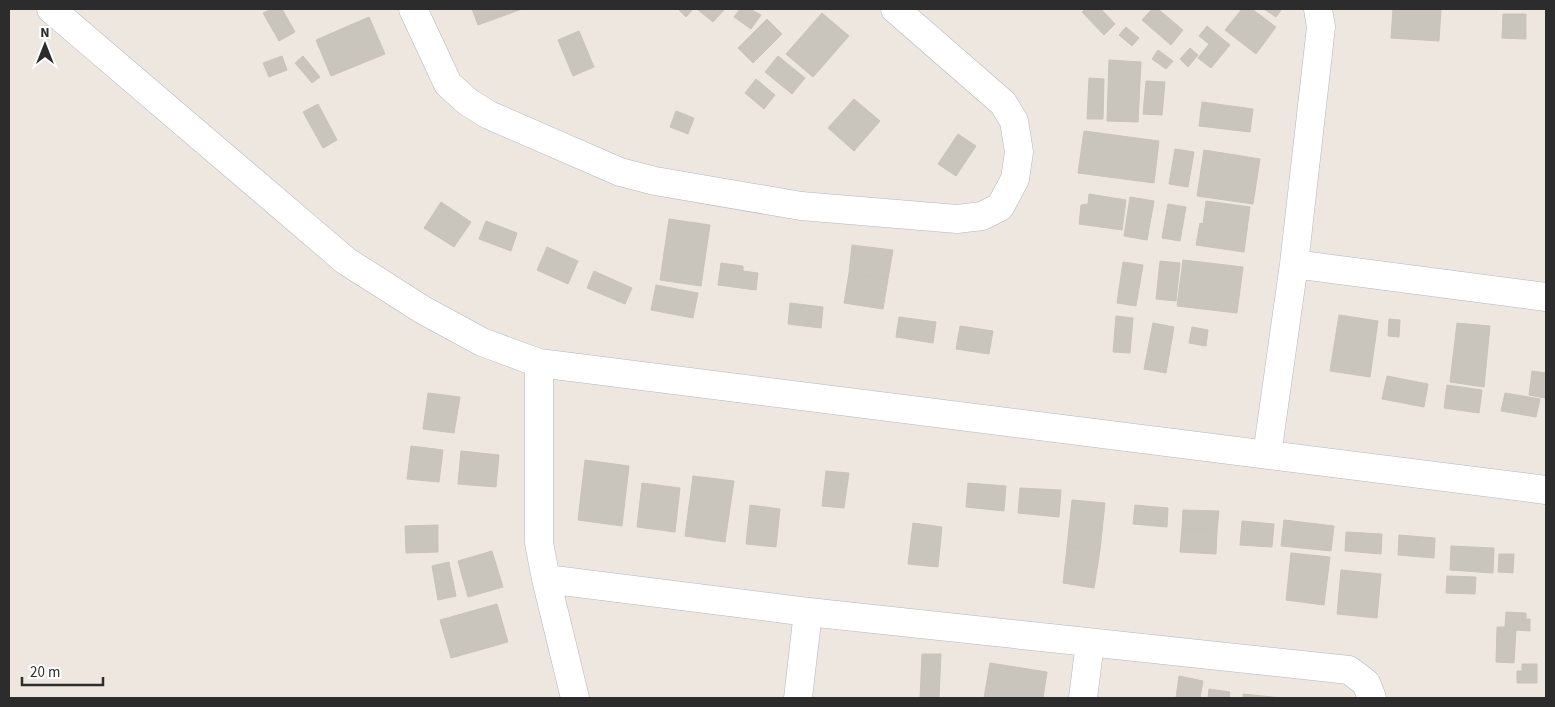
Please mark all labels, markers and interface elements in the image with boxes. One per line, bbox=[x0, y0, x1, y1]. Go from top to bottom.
north arrow bbox=[20, 20, 70, 70]
text: N bbox=[40, 23, 50, 43]
scale bar bbox=[22, 654, 104, 686]
text: 20 m bbox=[30, 662, 60, 683]

